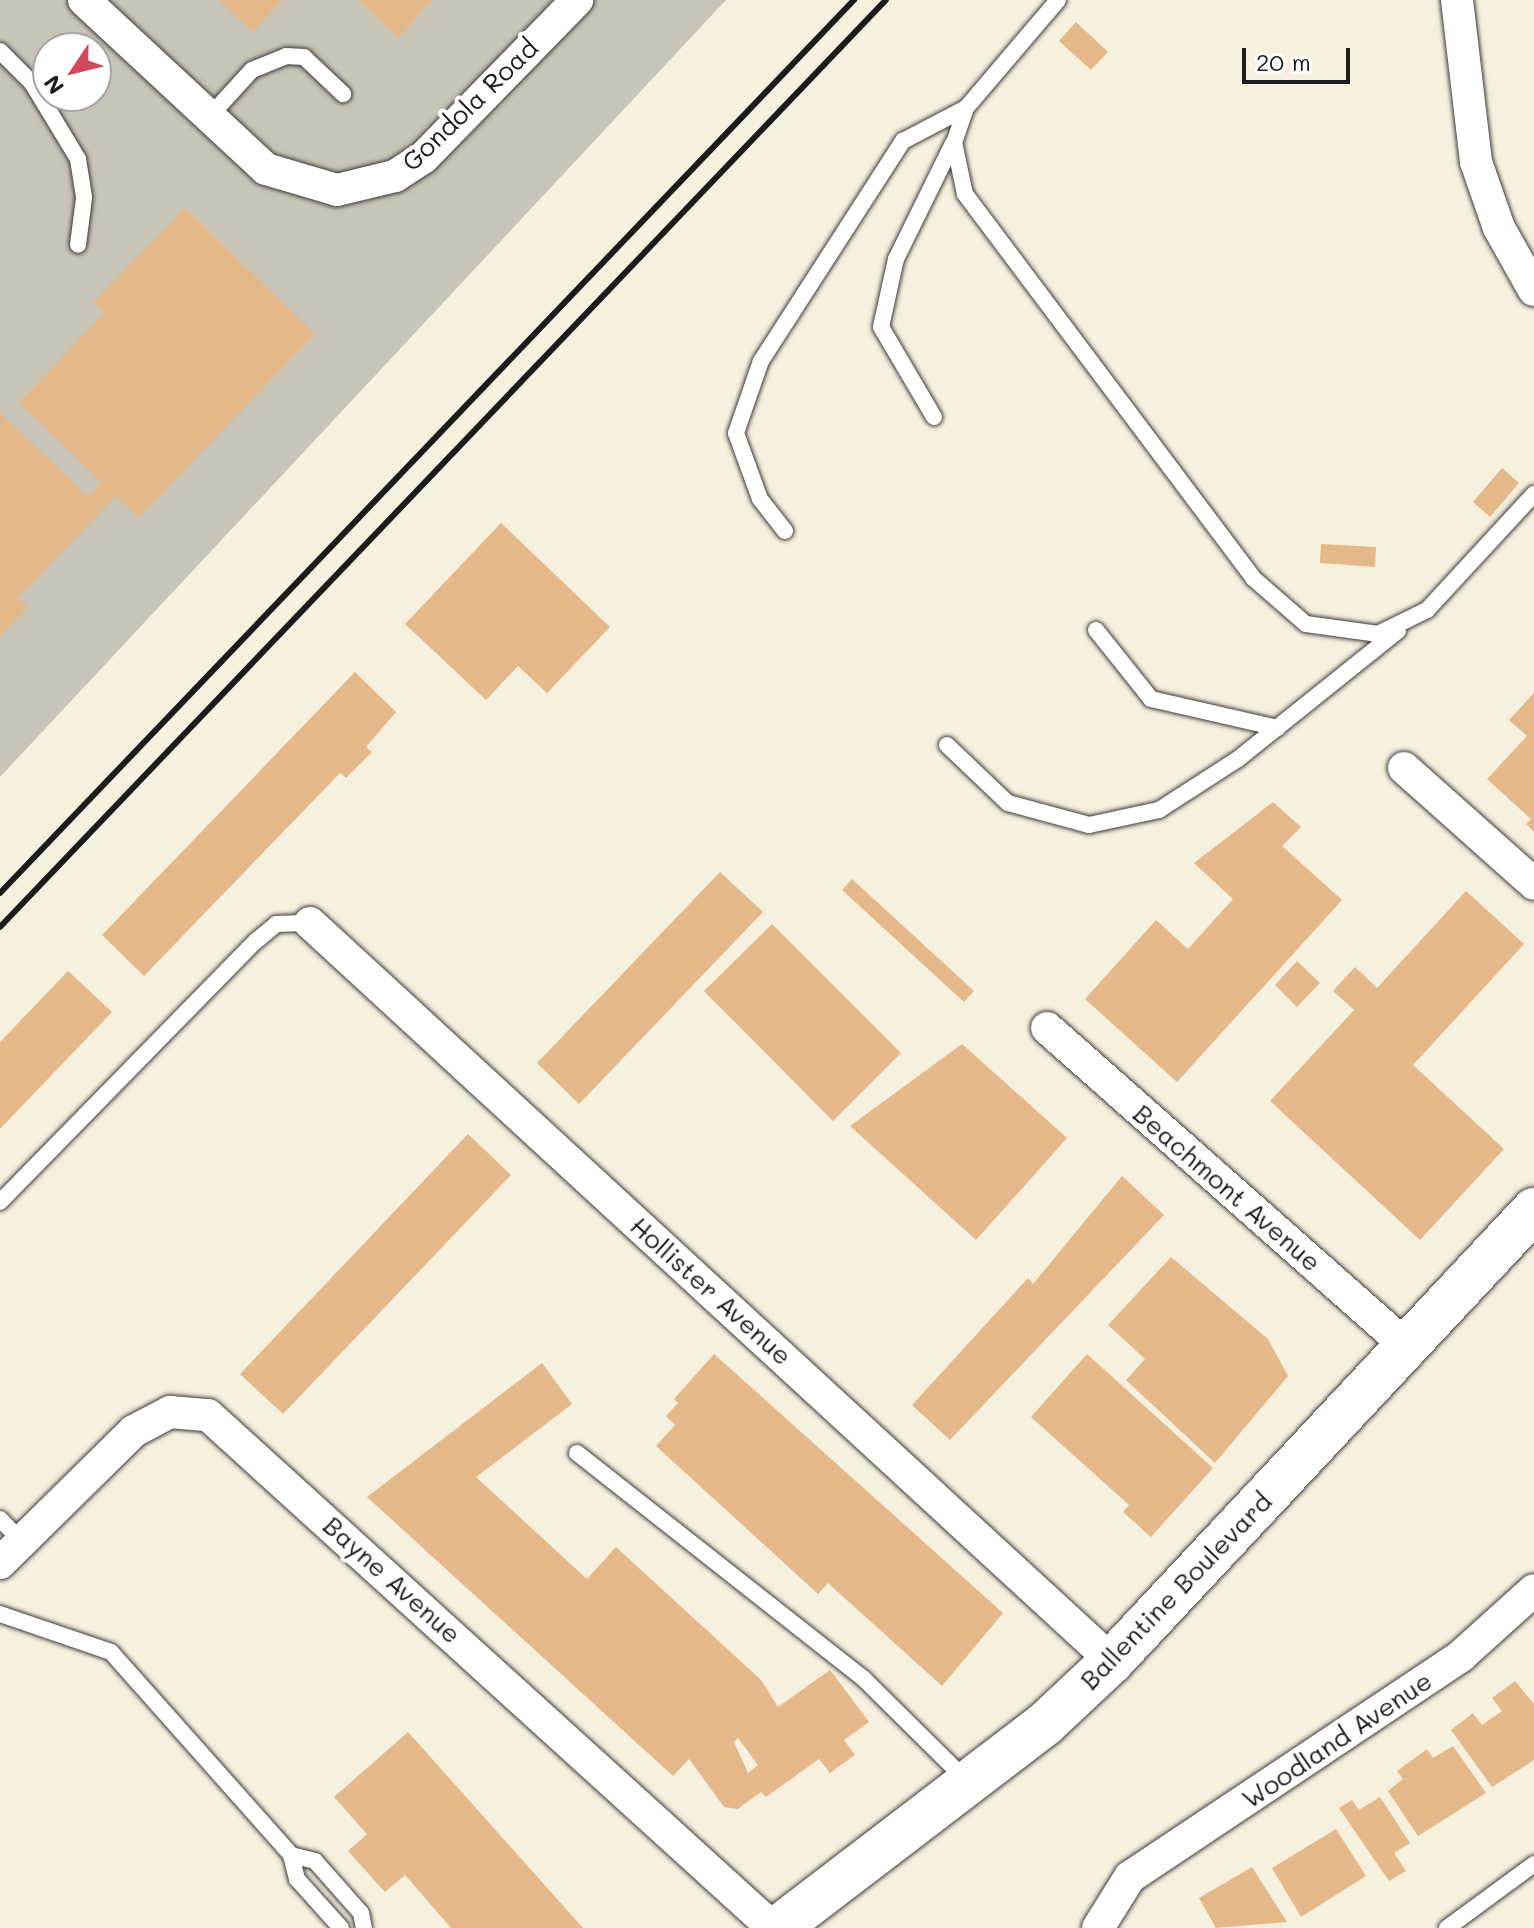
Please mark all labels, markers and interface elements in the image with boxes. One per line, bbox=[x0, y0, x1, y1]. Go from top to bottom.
north arrow bbox=[32, 32, 112, 112]
street label: Gondola Road bbox=[396, 32, 544, 178]
scale bar bbox=[1246, 32, 1354, 82]
text: 20 m bbox=[1256, 46, 1311, 77]
text: N bbox=[37, 70, 70, 100]
street label: Beachmont Avenue bbox=[1127, 1098, 1327, 1278]
street label: Hollister Avenue bbox=[624, 1210, 798, 1372]
street label: Ballentine Boulevard bbox=[1074, 1486, 1278, 1696]
street label: Bayne Avenue bbox=[317, 1510, 467, 1650]
street label: Woodland Avenue bbox=[1236, 1665, 1438, 1815]

